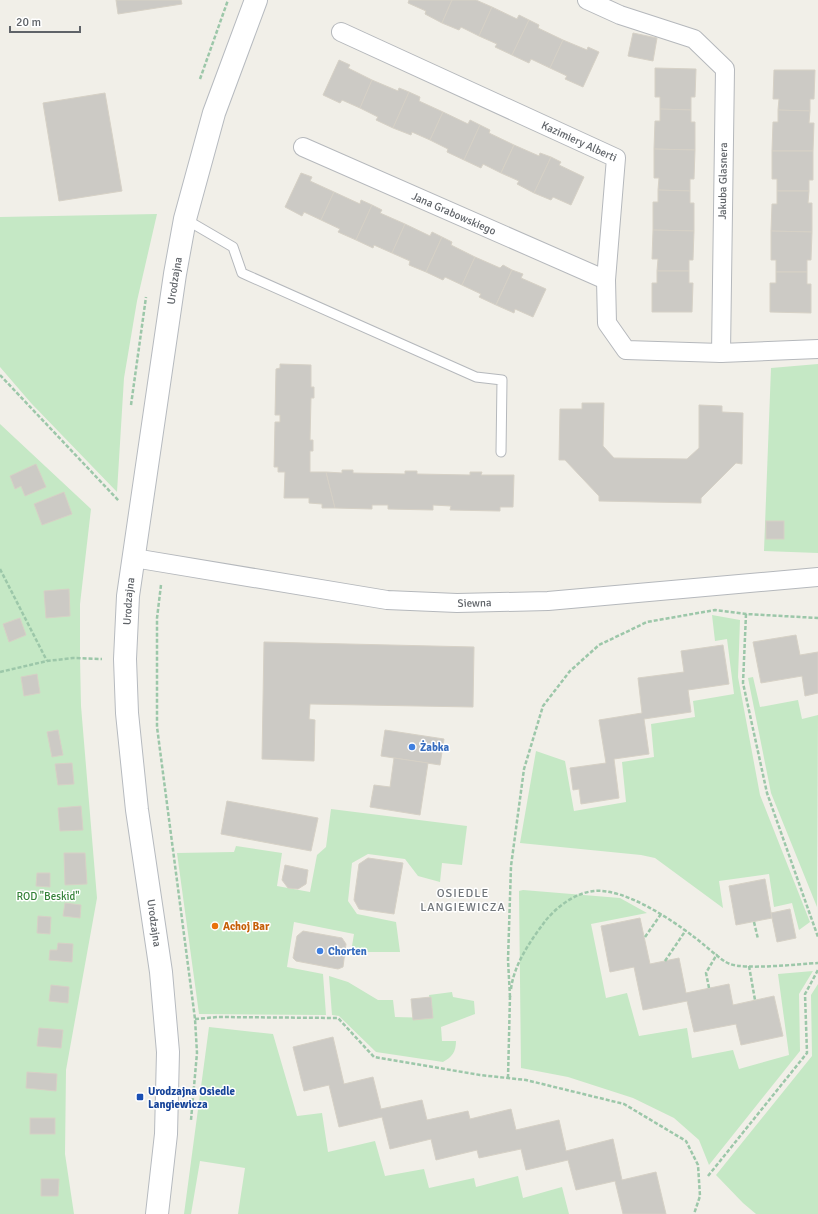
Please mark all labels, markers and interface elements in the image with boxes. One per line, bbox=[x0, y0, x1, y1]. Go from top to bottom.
scale bar bbox=[10, 8, 80, 34]
text: 20 m bbox=[16, 15, 41, 30]
street label: Kazimiery Alberti bbox=[539, 118, 619, 164]
street label: Jakuba Glasnera bbox=[716, 142, 730, 220]
street label: Jana Grabowskiego bbox=[410, 189, 498, 238]
street label: Urodzajna bbox=[164, 255, 185, 305]
street label: Urodzajna bbox=[120, 576, 137, 625]
street label: Siewna bbox=[457, 596, 492, 609]
place label: Żabka bbox=[420, 740, 450, 754]
marker: Żabka bbox=[407, 742, 417, 752]
district label: OSIEDLE LANGIEWICZA bbox=[420, 886, 506, 915]
park label: ROD "Beskid" bbox=[17, 890, 79, 903]
street label: Urodzajna bbox=[144, 898, 164, 948]
place label: Achoj Bar bbox=[223, 920, 270, 933]
marker: Achoj Bar bbox=[210, 921, 220, 931]
place label: Chorten bbox=[328, 945, 367, 958]
marker: Chorten bbox=[315, 946, 325, 956]
place label: Urodzajna Osiedle Langiewicza bbox=[148, 1085, 236, 1111]
marker: Urodzajna Osiedle Langiewicza bbox=[135, 1092, 145, 1102]

